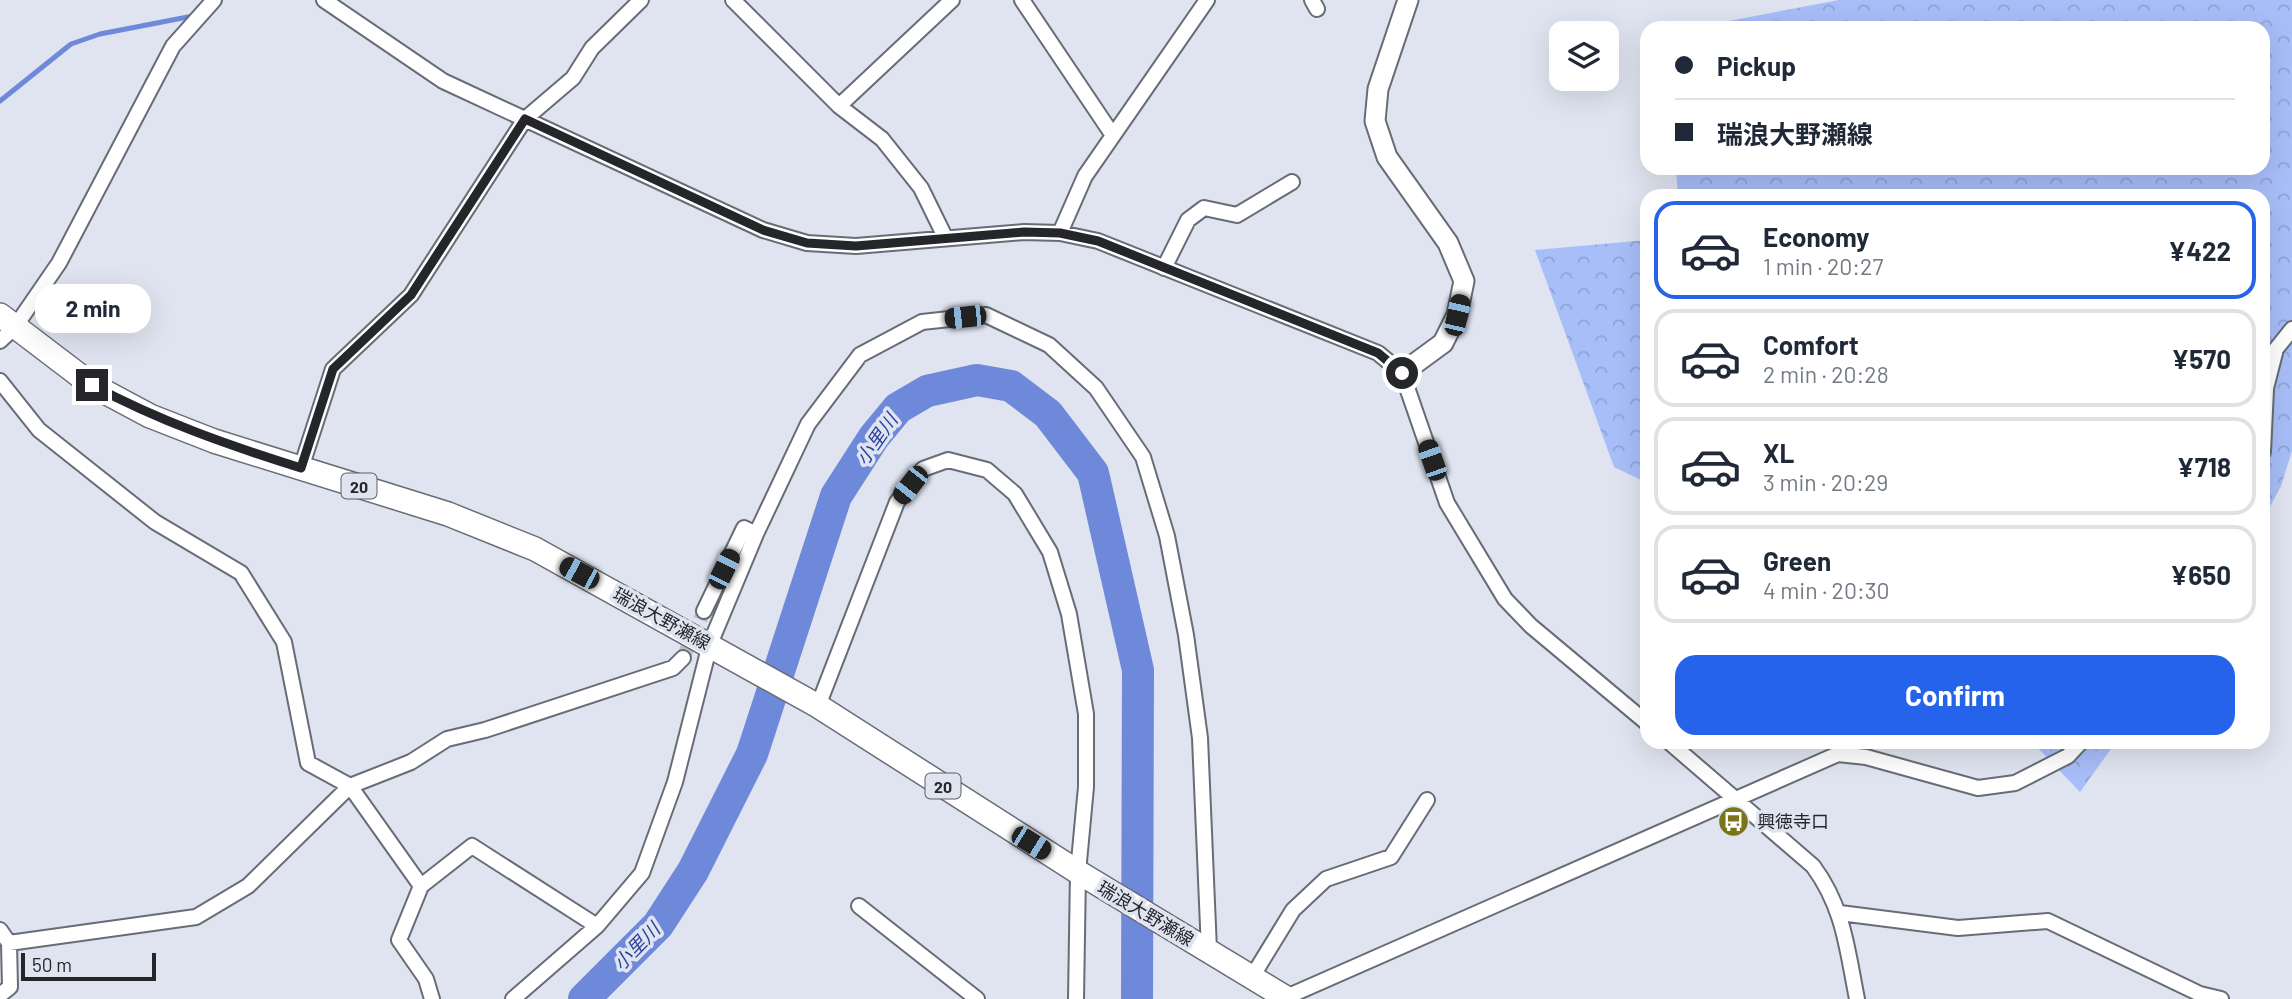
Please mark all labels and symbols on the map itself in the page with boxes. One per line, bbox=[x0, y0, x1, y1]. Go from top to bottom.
callout: 2 min bbox=[34, 284, 150, 332]
car bbox=[1443, 292, 1472, 338]
car bbox=[944, 304, 987, 330]
route start bbox=[1386, 357, 1418, 389]
route end bbox=[76, 369, 108, 401]
water label: 小里川 bbox=[850, 407, 903, 469]
car bbox=[1416, 437, 1449, 483]
car bbox=[889, 462, 932, 508]
road number: 20 bbox=[342, 474, 376, 499]
car bbox=[706, 546, 743, 592]
car bbox=[556, 554, 603, 592]
street label: 瑞浪大野瀬線 bbox=[609, 582, 715, 654]
road number: 20 bbox=[926, 774, 960, 799]
bus stop icon: 興徳寺口 bbox=[1717, 804, 1751, 838]
place label: 興徳寺口 bbox=[1757, 810, 1829, 832]
car bbox=[1008, 823, 1055, 863]
street label: 瑞浪大野瀬線 bbox=[1094, 876, 1198, 950]
water label: 小里川 bbox=[608, 916, 665, 974]
scale bar bbox=[21, 950, 156, 982]

